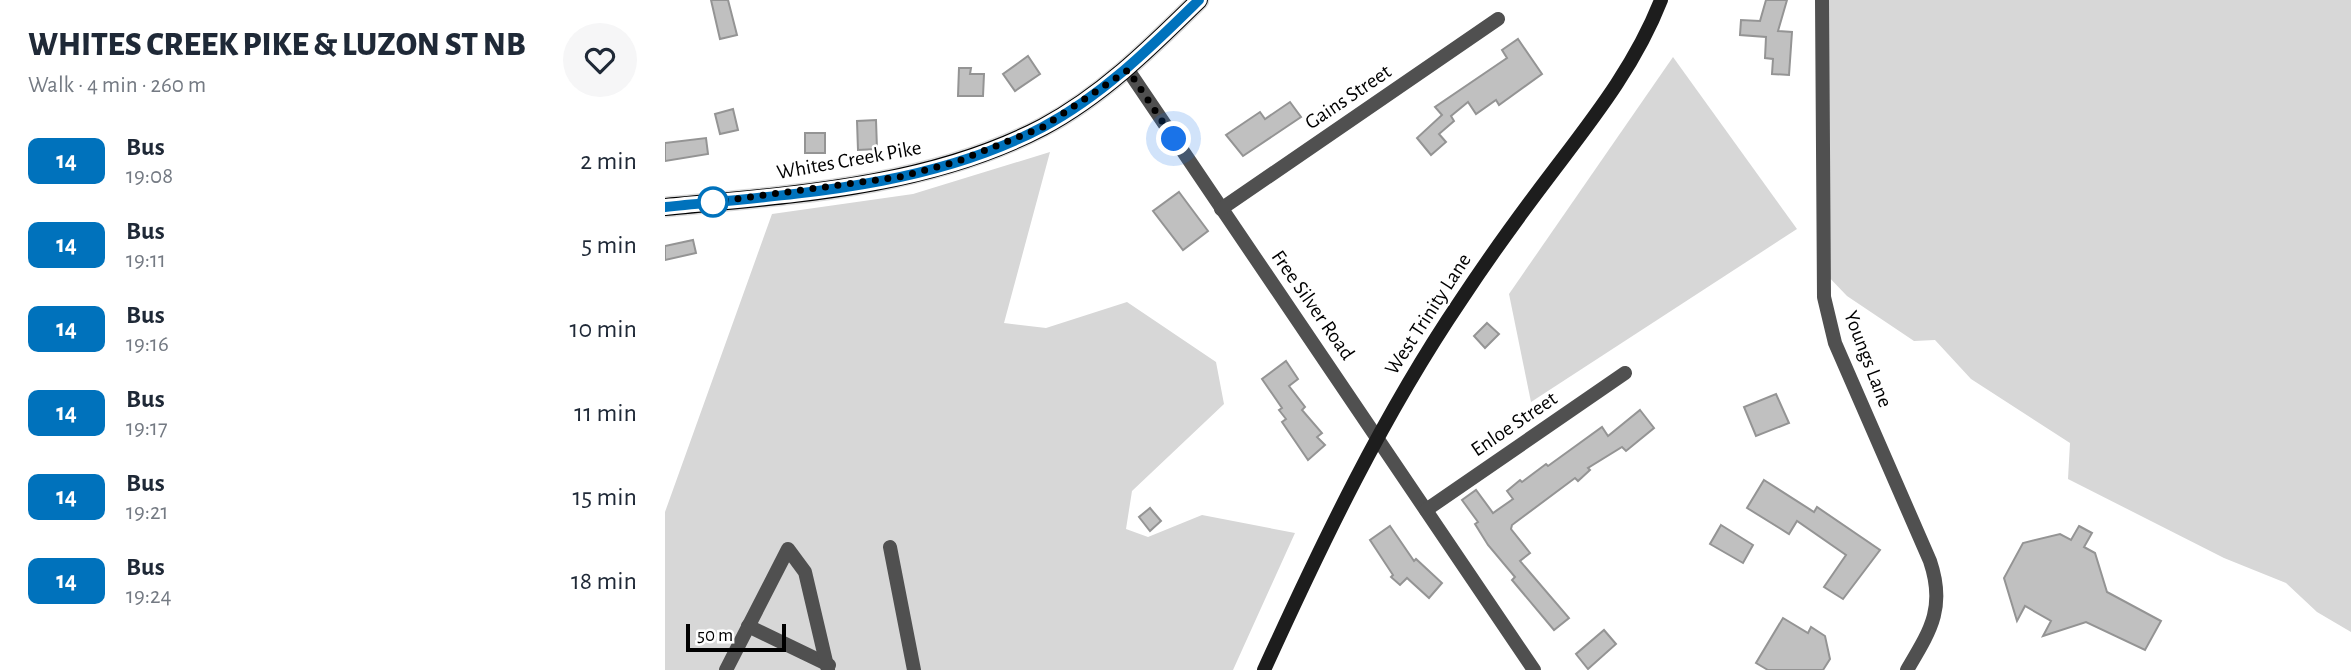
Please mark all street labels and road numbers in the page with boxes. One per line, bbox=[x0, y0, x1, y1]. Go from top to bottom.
street label: Gains Street bbox=[1301, 61, 1395, 133]
street label: Whites Creek Pike bbox=[775, 137, 923, 183]
street label: Free Silver Road bbox=[1268, 246, 1358, 364]
street label: West Trinity Lane bbox=[1381, 250, 1475, 378]
street label: Youngs Lane bbox=[1840, 308, 1896, 410]
street label: Enloe Street bbox=[1467, 387, 1561, 460]

